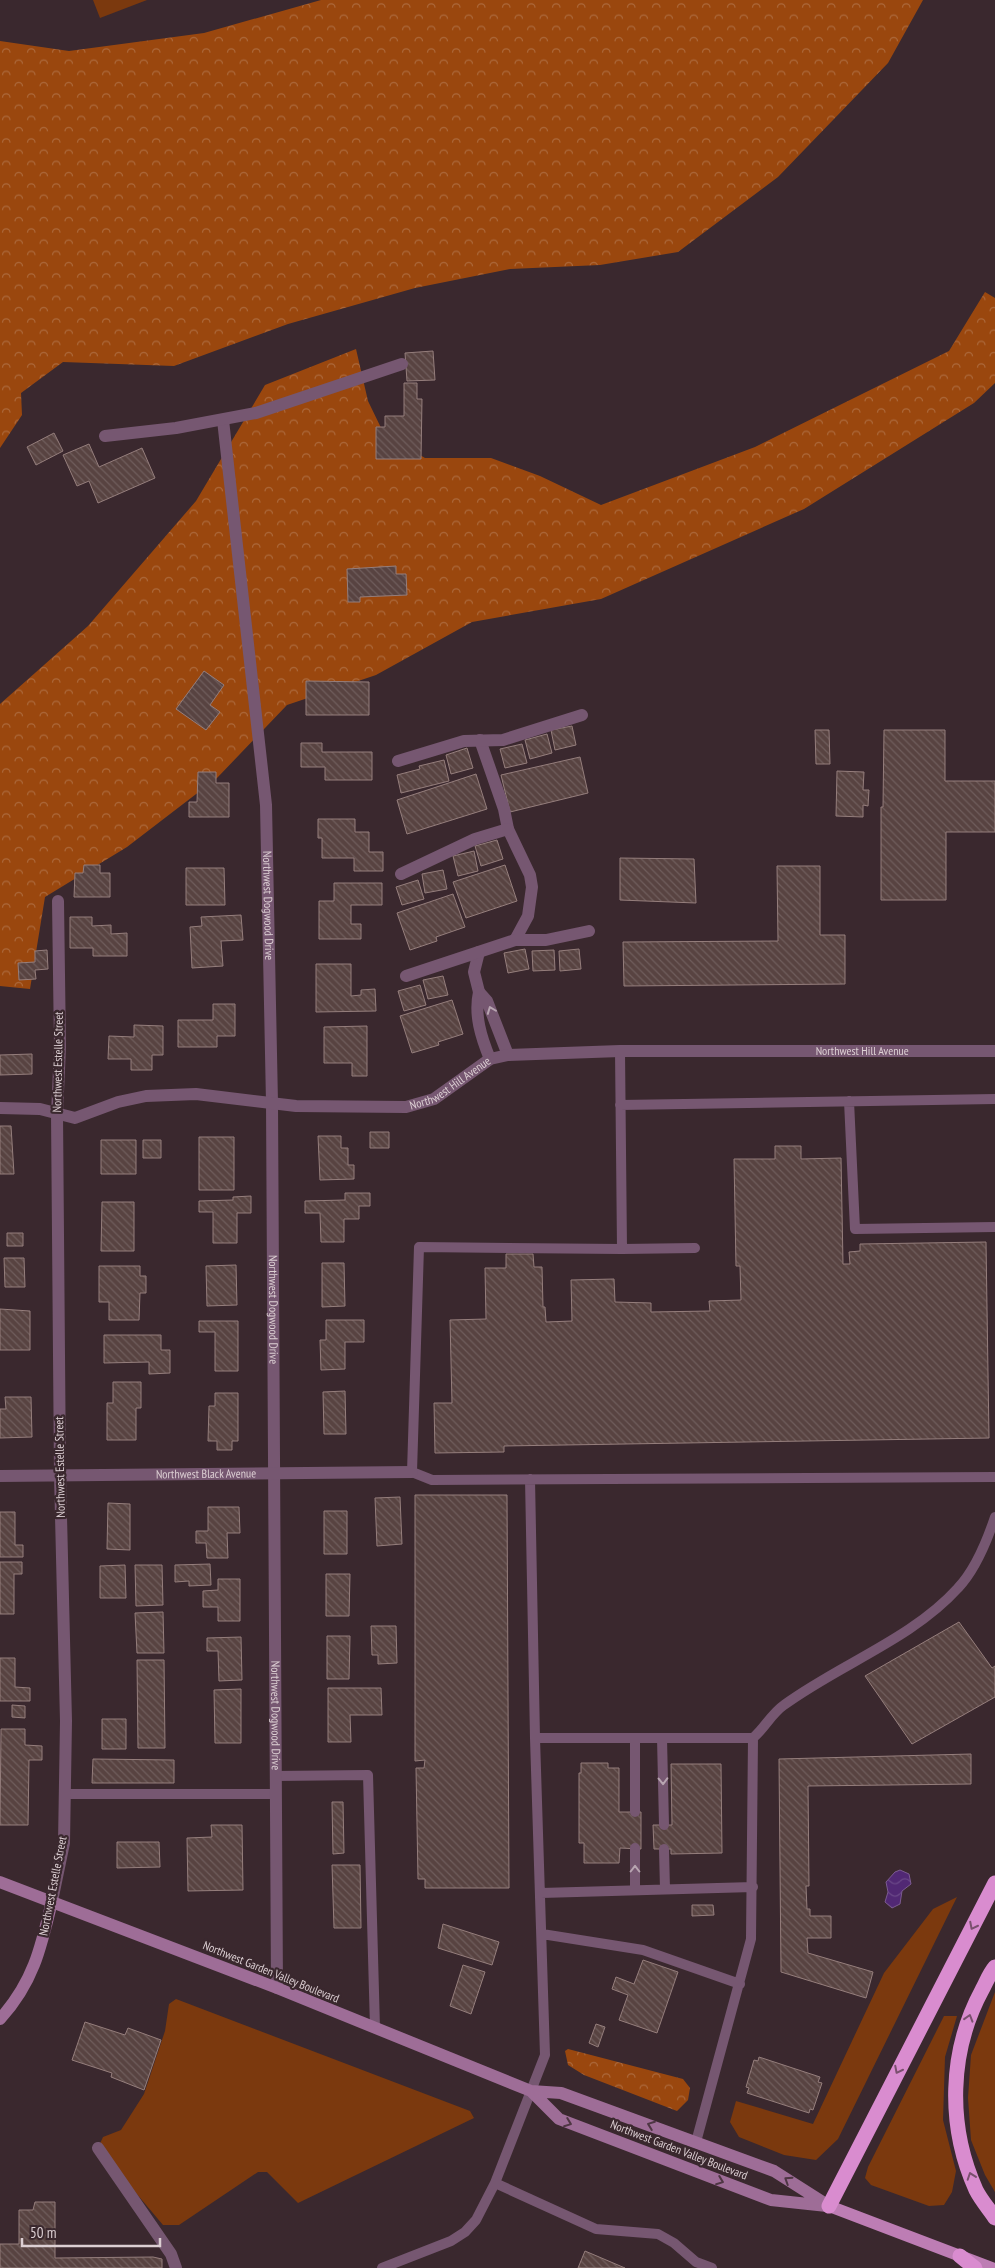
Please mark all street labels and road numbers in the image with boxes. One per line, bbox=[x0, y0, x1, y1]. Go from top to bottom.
street label: Northwest Dogwood Drive bbox=[260, 851, 277, 960]
street label: Northwest Estelle Street bbox=[49, 1011, 66, 1113]
street label: Northwest Hill Avenue bbox=[816, 1043, 909, 1058]
street label: Northwest Hill Avenue bbox=[408, 1053, 493, 1113]
street label: Northwest Dogwood Drive bbox=[266, 1255, 281, 1364]
street label: Northwest Estelle Street bbox=[51, 1416, 68, 1518]
street label: Northwest Black Avenue bbox=[156, 1466, 256, 1481]
street label: Northwest Dogwood Drive bbox=[268, 1661, 284, 1770]
street label: Northwest Estelle Street bbox=[36, 1834, 70, 1937]
street label: Northwest Garden Valley Boulevard bbox=[201, 1937, 342, 2006]
street label: Northwest Garden Valley Boulevard bbox=[608, 2116, 750, 2183]

